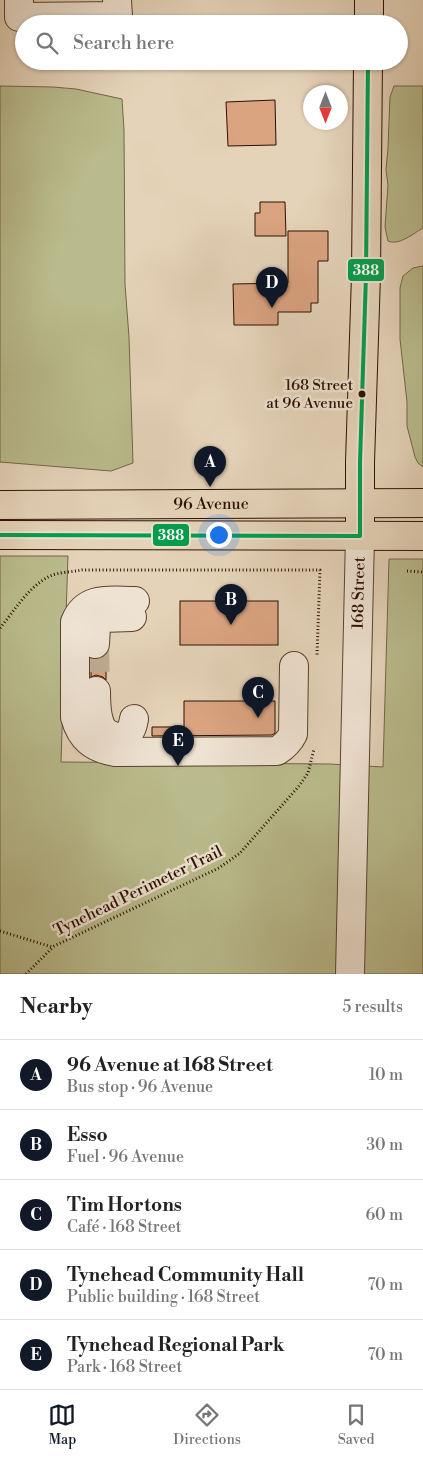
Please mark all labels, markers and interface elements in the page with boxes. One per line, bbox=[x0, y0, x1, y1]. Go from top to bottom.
search box bbox=[15, 15, 408, 70]
icon: search bbox=[33, 29, 61, 57]
text: Search here bbox=[73, 31, 174, 55]
north arrow bbox=[303, 85, 348, 130]
line badge: 388 bbox=[347, 258, 385, 282]
text: 388 bbox=[353, 262, 379, 280]
pin: D bbox=[256, 267, 288, 308]
place label: 168 Street at 96 Avenue bbox=[266, 376, 354, 413]
marker: 168 Street at 96 Avenue bbox=[357, 389, 367, 399]
pin: A bbox=[194, 446, 226, 487]
street label: 96 Avenue bbox=[173, 494, 249, 514]
your location bbox=[206, 522, 232, 548]
line badge: 388 bbox=[152, 523, 190, 547]
text: 388 bbox=[158, 527, 184, 545]
street label: 168 Street bbox=[348, 556, 370, 630]
pin: B bbox=[215, 584, 247, 625]
pin: C bbox=[242, 677, 274, 718]
pin: E bbox=[162, 725, 194, 766]
street label: Tynehead Perimeter Trail bbox=[50, 841, 226, 941]
text: Nearby bbox=[20, 994, 93, 1020]
text: 5 results bbox=[342, 997, 403, 1017]
text: 96 Avenue at 168 Street bbox=[67, 1053, 273, 1077]
text: A bbox=[30, 1065, 42, 1085]
text: 10 m bbox=[369, 1065, 403, 1085]
text: Bus stop · 96 Avenue bbox=[67, 1077, 213, 1097]
text: Esso bbox=[67, 1123, 108, 1147]
text: B bbox=[30, 1135, 42, 1155]
text: 30 m bbox=[366, 1135, 403, 1155]
text: Fuel · 96 Avenue bbox=[67, 1147, 184, 1167]
text: Tim Hortons bbox=[67, 1193, 182, 1217]
text: C bbox=[30, 1205, 42, 1225]
text: 60 m bbox=[365, 1205, 403, 1225]
text: Café · 168 Street bbox=[67, 1217, 181, 1237]
text: Tynehead Community Hall bbox=[67, 1263, 304, 1287]
text: D bbox=[30, 1275, 42, 1295]
text: 70 m bbox=[367, 1275, 403, 1295]
text: Public building · 168 Street bbox=[67, 1287, 260, 1307]
text: Tynehead Regional Park bbox=[67, 1333, 285, 1357]
text: E bbox=[30, 1345, 42, 1365]
text: 70 m bbox=[367, 1345, 403, 1365]
text: Park · 168 Street bbox=[67, 1357, 182, 1377]
tab: Map bbox=[48, 1401, 76, 1449]
tab: Directions bbox=[173, 1401, 241, 1449]
tab: Saved bbox=[338, 1401, 375, 1449]

